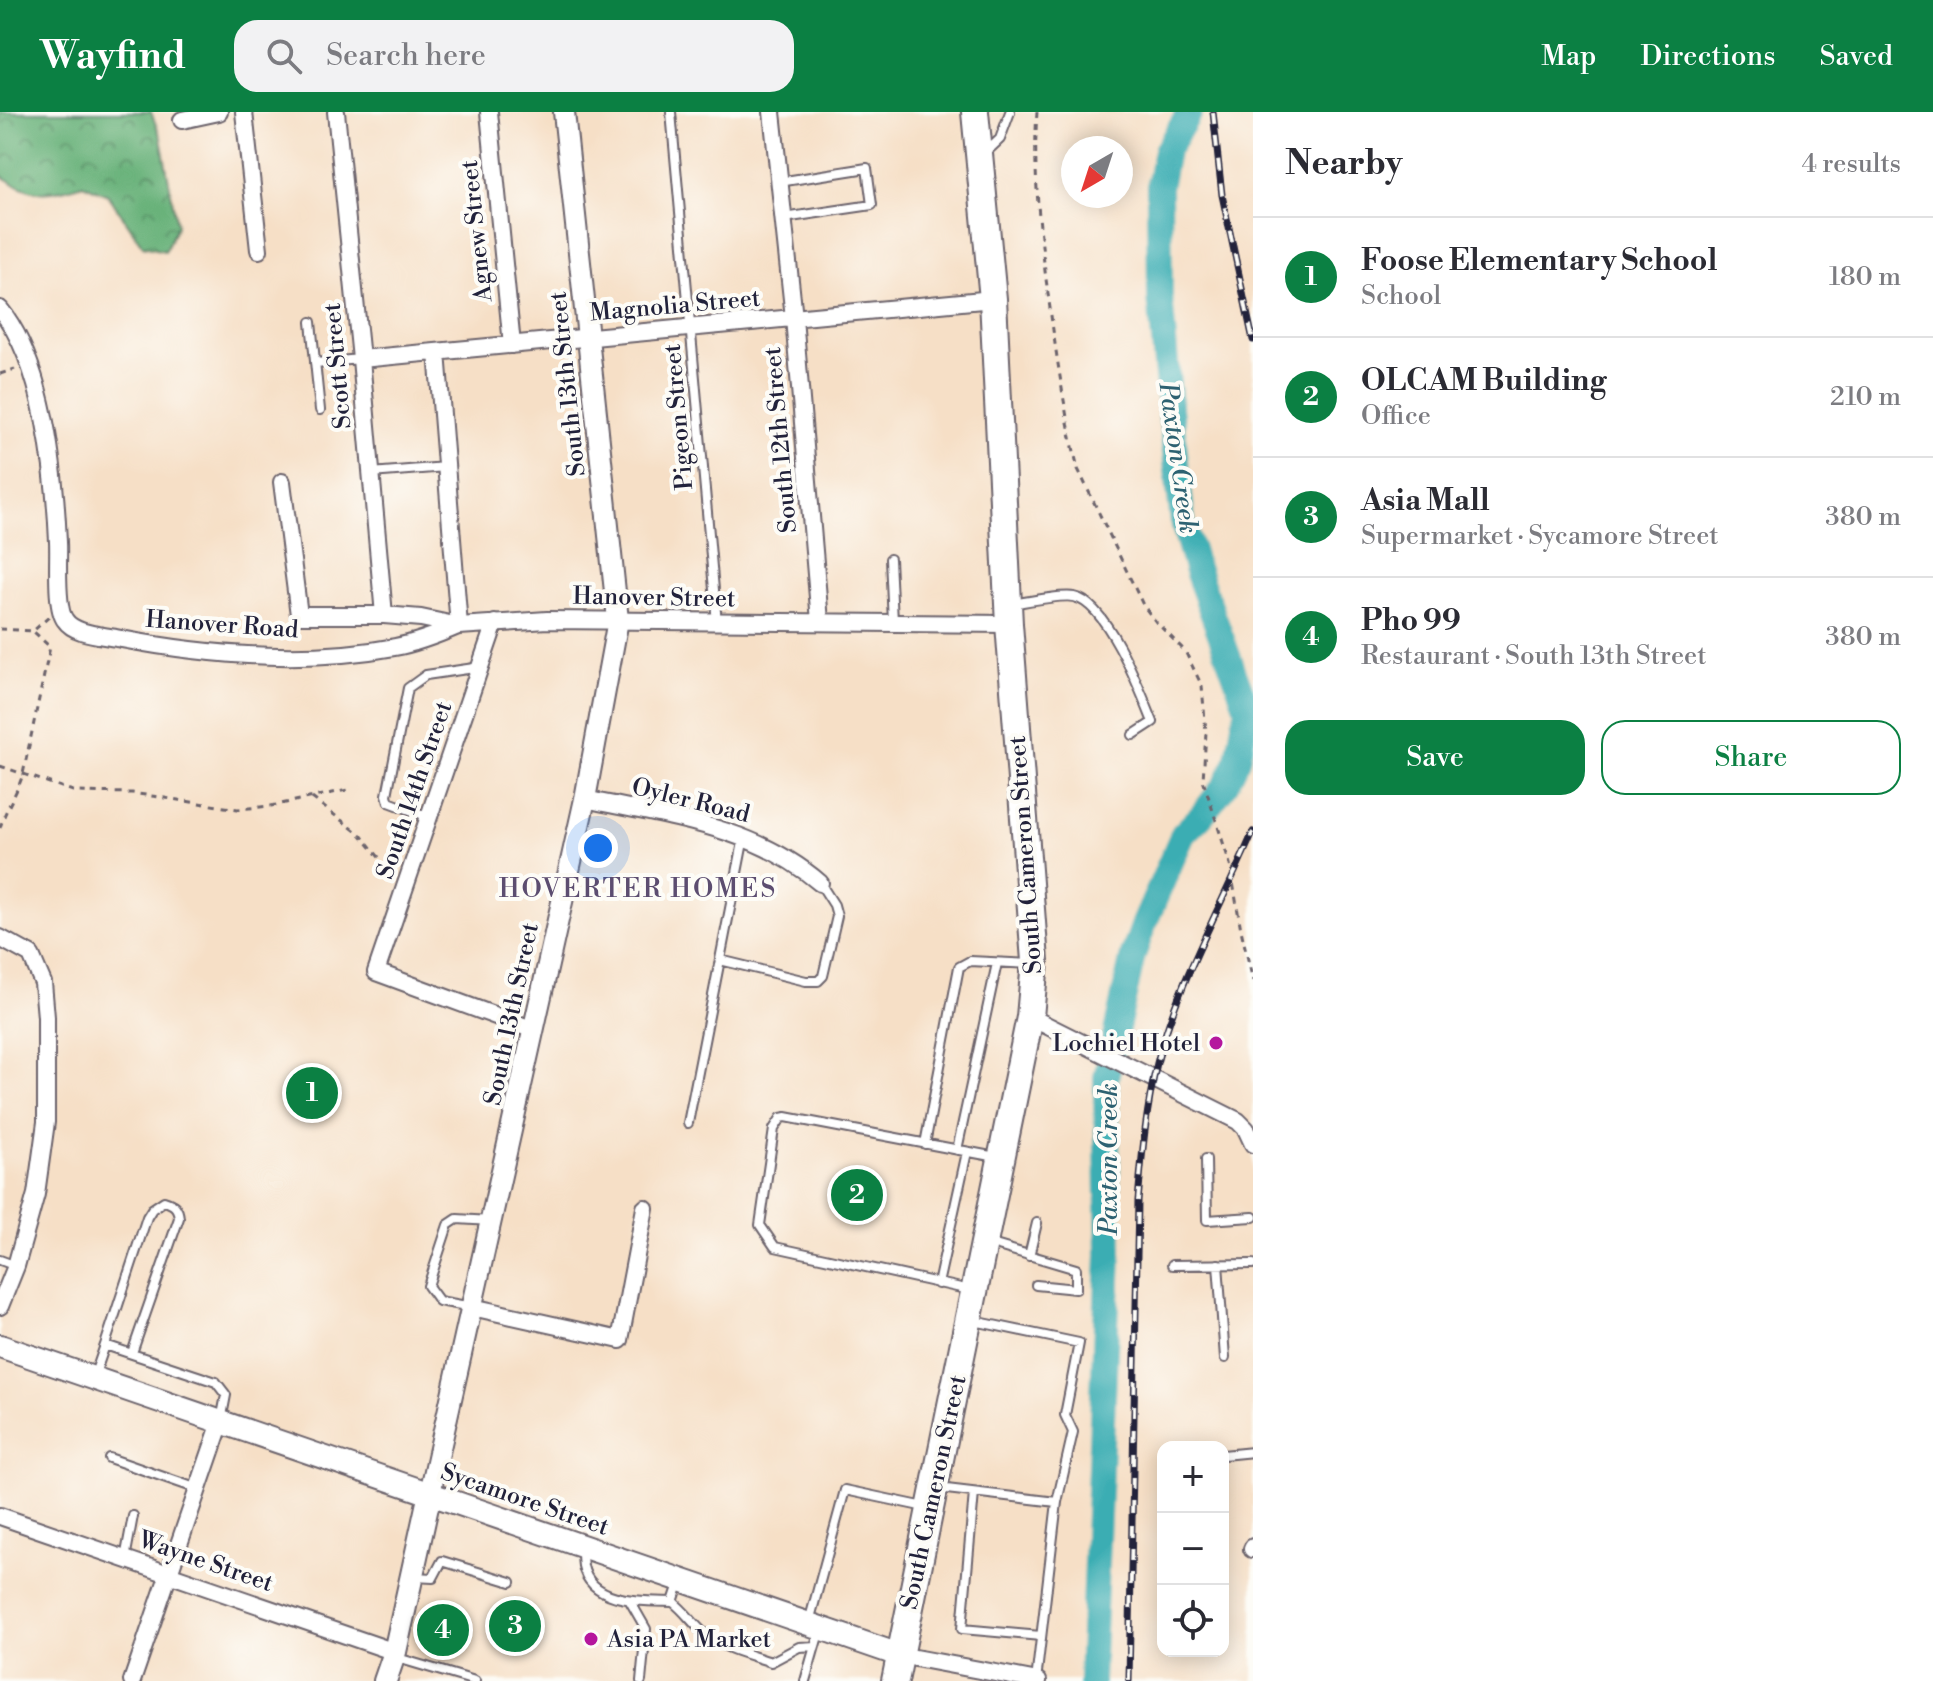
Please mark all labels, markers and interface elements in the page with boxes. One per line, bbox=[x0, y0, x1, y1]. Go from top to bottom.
search box bbox=[234, 20, 794, 92]
text: Wayfind bbox=[40, 33, 186, 80]
icon: search bbox=[262, 34, 306, 78]
text: Search here bbox=[326, 37, 486, 75]
text: Map bbox=[1541, 39, 1596, 74]
text: Directions bbox=[1640, 39, 1775, 74]
text: Saved bbox=[1819, 39, 1893, 74]
north arrow bbox=[1061, 136, 1133, 208]
text: Nearby bbox=[1285, 143, 1403, 185]
text: 4 results bbox=[1802, 148, 1901, 180]
street label: Agnew Street bbox=[455, 158, 499, 304]
text: Foose Elementary School bbox=[1361, 242, 1717, 280]
text: 1 bbox=[1305, 261, 1317, 293]
text: 180 m bbox=[1829, 261, 1901, 293]
text: School bbox=[1361, 280, 1441, 312]
street label: Magnolia Street bbox=[589, 284, 762, 328]
street label: South 13th Street bbox=[543, 289, 593, 478]
street label: Scott Street bbox=[318, 301, 358, 430]
street label: Pigeon Street bbox=[658, 342, 700, 491]
street label: South 12th Street bbox=[758, 345, 804, 534]
text: OLCAM Building bbox=[1361, 362, 1606, 400]
water label: Paxton Creek bbox=[1151, 380, 1204, 536]
text: 2 bbox=[1303, 381, 1319, 413]
text: 210 m bbox=[1830, 381, 1901, 413]
text: Office bbox=[1361, 400, 1431, 432]
text: Asia Mall bbox=[1361, 482, 1490, 520]
text: 3 bbox=[1303, 501, 1319, 533]
text: 380 m bbox=[1825, 501, 1901, 533]
text: Supermarket · Sycamore Street bbox=[1361, 520, 1719, 552]
street label: Hanover Street bbox=[572, 582, 736, 614]
text: Pho 99 bbox=[1361, 602, 1461, 640]
street label: Hanover Road bbox=[144, 605, 300, 645]
text: 4 bbox=[1302, 621, 1320, 653]
text: 380 m bbox=[1825, 621, 1901, 653]
text: Restaurant · South 13th Street bbox=[1361, 640, 1706, 672]
street label: South 14th Street bbox=[371, 697, 460, 883]
button: Save bbox=[1285, 720, 1585, 795]
button: Share bbox=[1601, 720, 1901, 795]
street label: South Cameron Street bbox=[1003, 734, 1049, 975]
street label: Oyler Road bbox=[629, 772, 753, 830]
your location bbox=[578, 828, 618, 868]
district label: HOVERTER HOMES bbox=[499, 873, 777, 905]
street label: South 13th Street bbox=[478, 920, 546, 1108]
place label: Lochiel Hotel bbox=[1052, 1029, 1200, 1059]
marker: Lochiel Hotel bbox=[1207, 1034, 1225, 1052]
pin: 1 bbox=[286, 1063, 338, 1123]
water label: Paxton Creek bbox=[1093, 1083, 1125, 1236]
pin: 2 bbox=[831, 1165, 883, 1225]
street label: South Cameron Street bbox=[894, 1372, 974, 1612]
map controls bbox=[1157, 1441, 1229, 1657]
button: + bbox=[1157, 1441, 1229, 1513]
street label: Sycamore Street bbox=[437, 1457, 613, 1543]
button: − bbox=[1157, 1513, 1229, 1585]
street label: Wayne Street bbox=[133, 1525, 277, 1599]
button: locate bbox=[1157, 1585, 1229, 1657]
pin: 3 bbox=[489, 1596, 541, 1656]
pin: 4 bbox=[417, 1600, 469, 1660]
place label: Asia PA Market bbox=[606, 1625, 771, 1655]
marker: Asia PA Market bbox=[582, 1630, 600, 1648]

